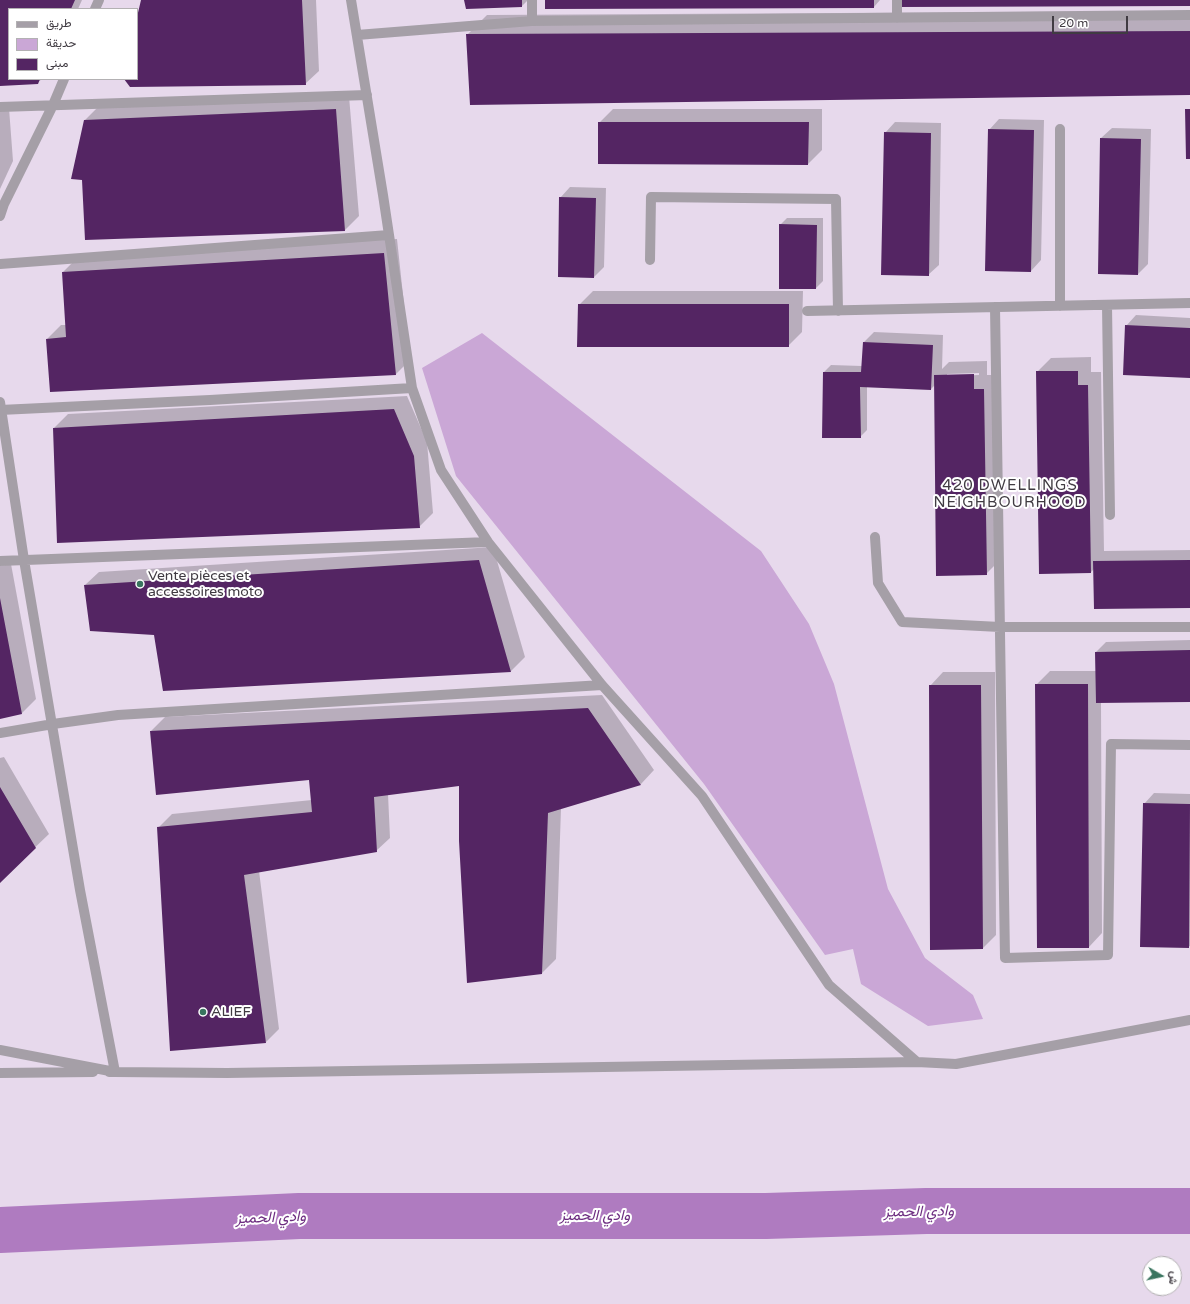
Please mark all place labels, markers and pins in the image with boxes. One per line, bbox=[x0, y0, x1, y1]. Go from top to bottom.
place label: Vente pièces et accessoires moto bbox=[148, 568, 263, 600]
marker: Vente pièces et accessoires moto bbox=[135, 579, 145, 589]
place label: ALIEF bbox=[211, 1004, 251, 1020]
marker: ALIEF bbox=[198, 1007, 208, 1017]

